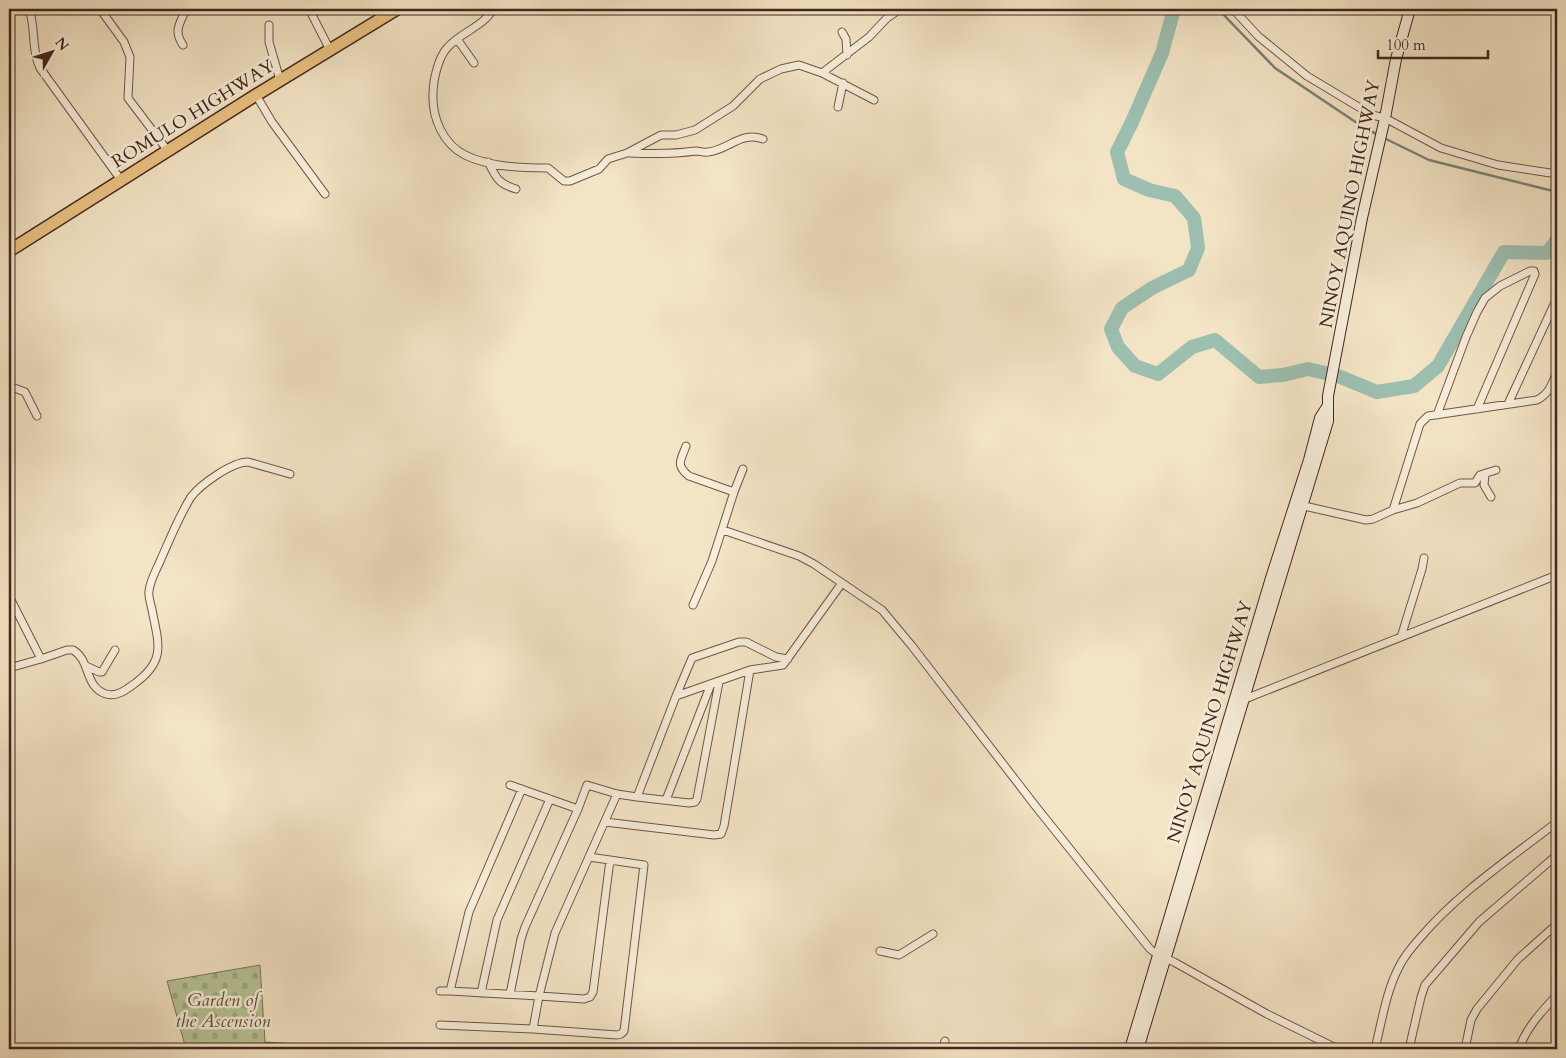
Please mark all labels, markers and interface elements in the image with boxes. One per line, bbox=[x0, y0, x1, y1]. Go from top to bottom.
north arrow bbox=[28, 28, 78, 78]
scale bar bbox=[1378, 28, 1488, 60]
text: N bbox=[51, 33, 73, 55]
text: 100 m bbox=[1386, 35, 1426, 55]
street label: ROMULO HIGHWAY bbox=[107, 53, 280, 174]
street label: NINOY AQUINO HIGHWAY bbox=[1314, 77, 1386, 330]
street label: NINOY AQUINO HIGHWAY bbox=[1161, 597, 1259, 846]
park label: Garden of the Ascension bbox=[176, 988, 271, 1034]

